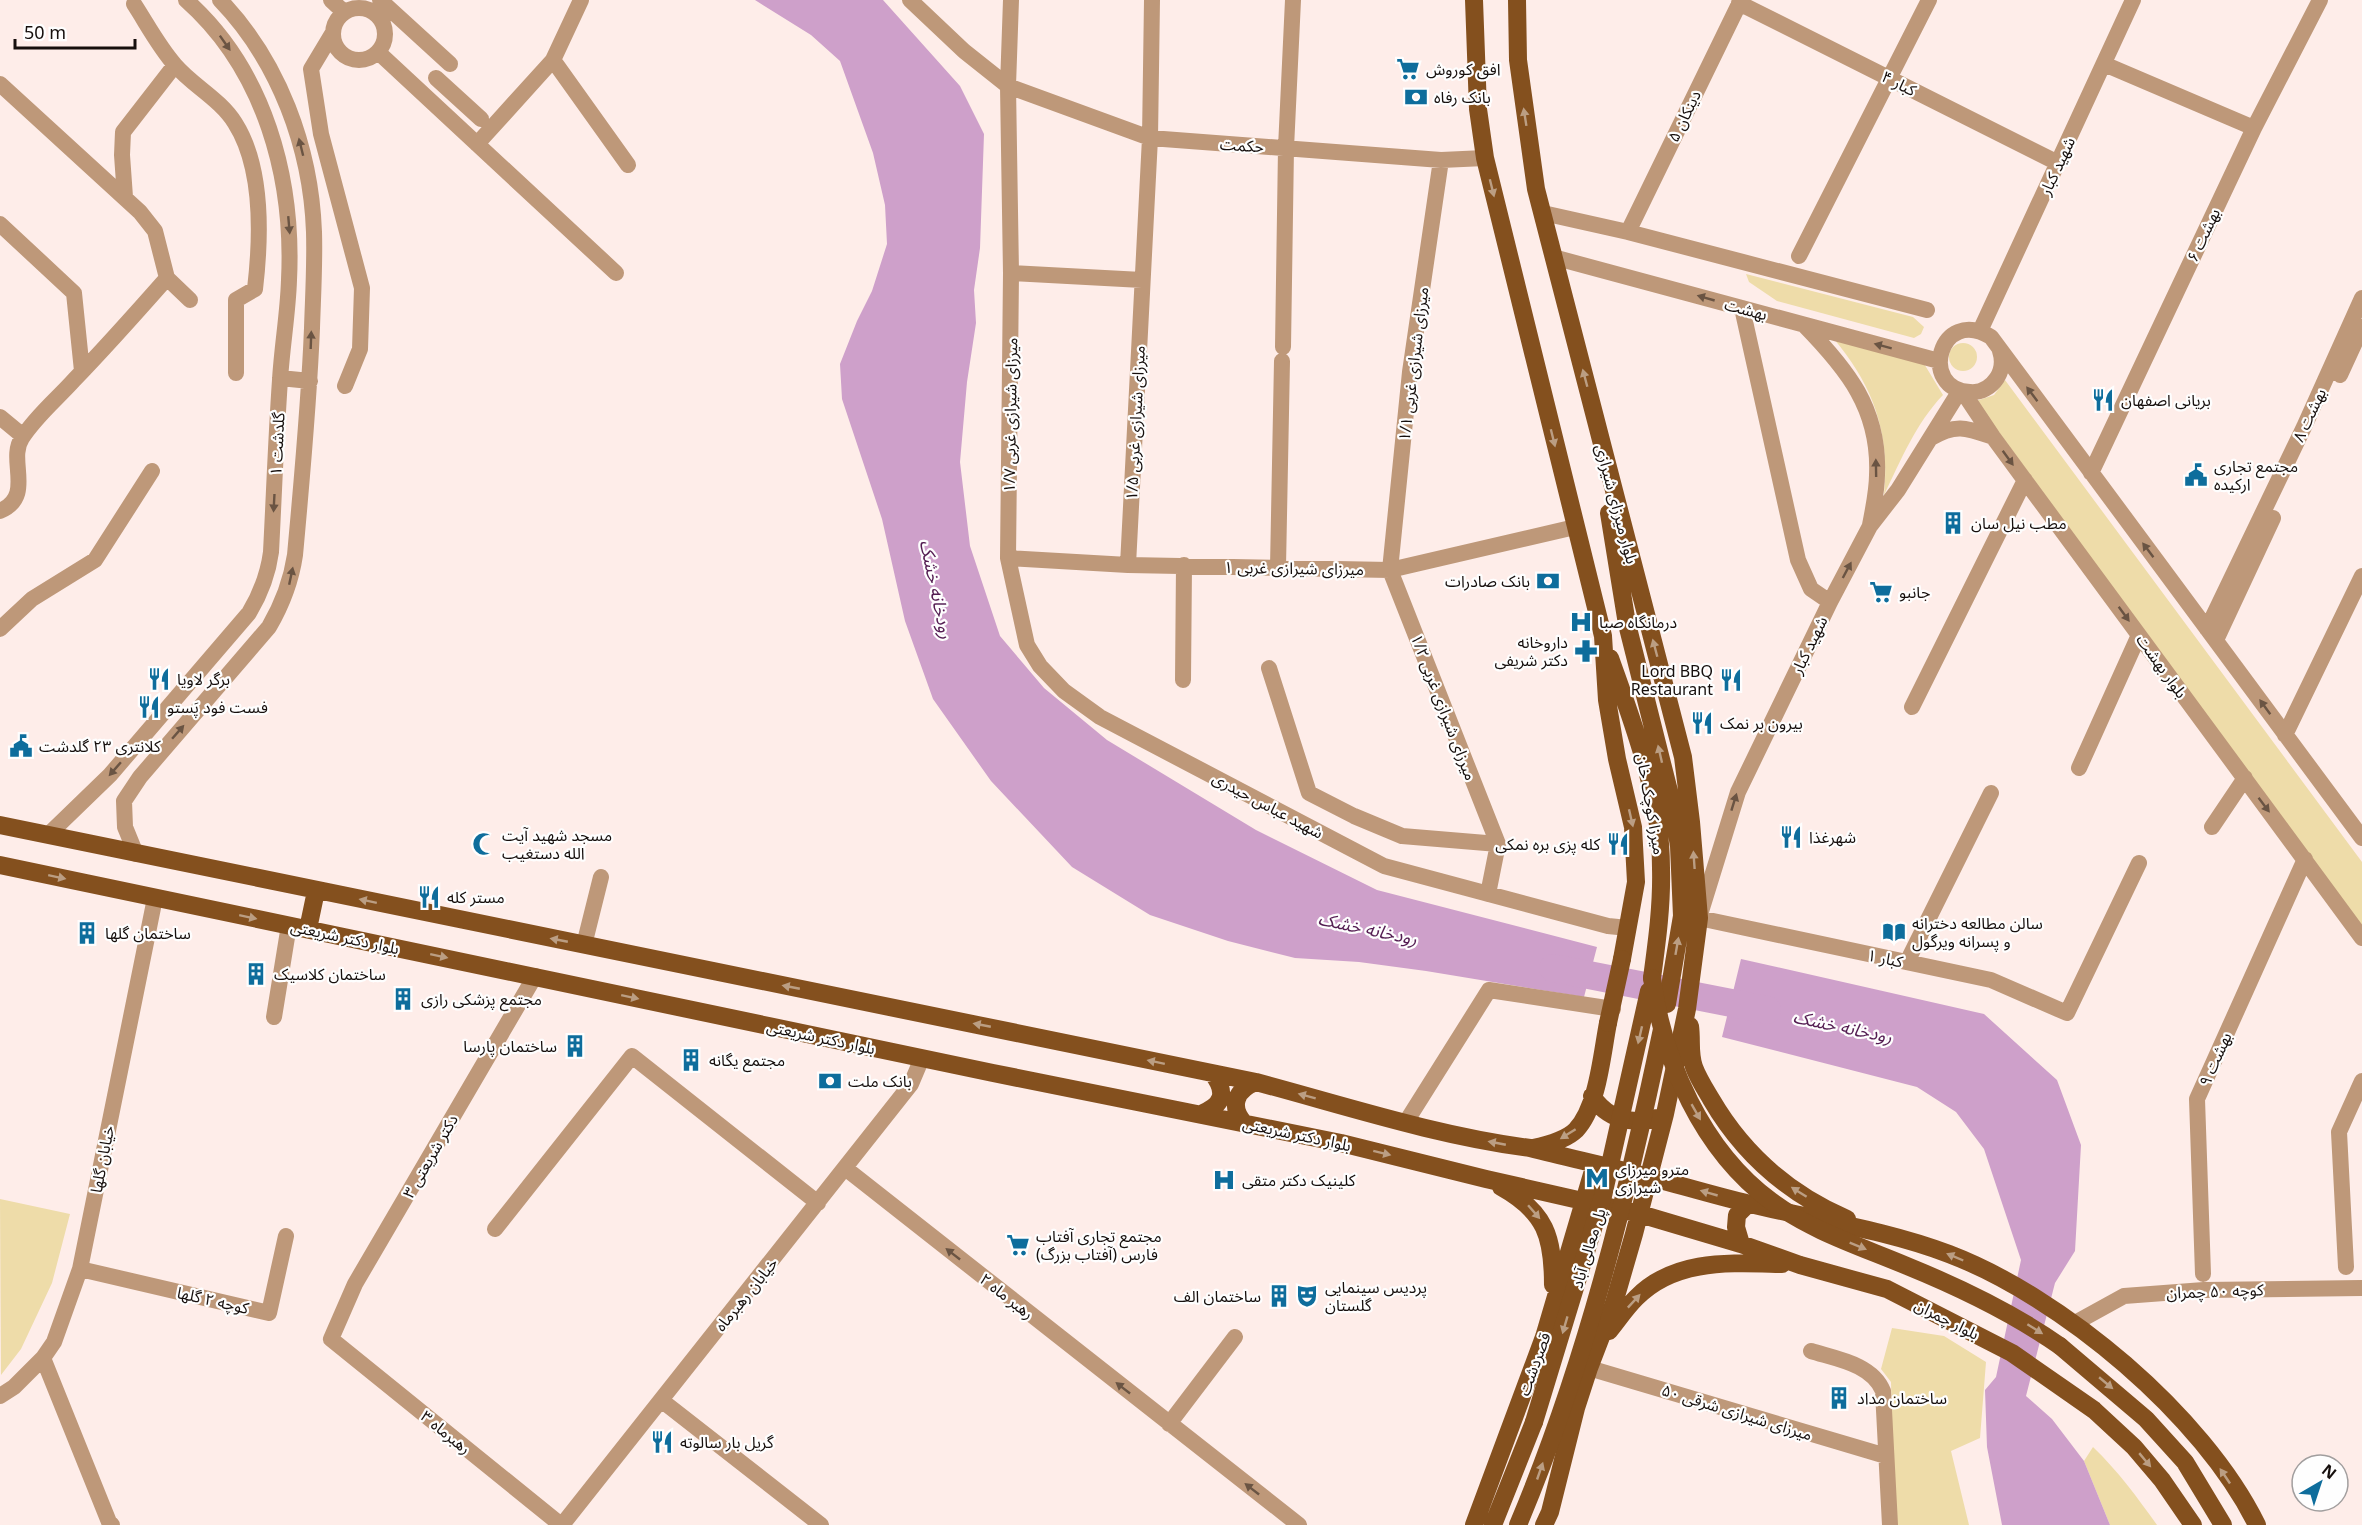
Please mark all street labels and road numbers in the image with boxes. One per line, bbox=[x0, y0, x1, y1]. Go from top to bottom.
street label: ۴ کبار bbox=[1878, 65, 1920, 101]
street label: ۵ دینکان bbox=[1662, 86, 1706, 146]
street label: حکمت bbox=[1219, 132, 1265, 158]
street label: شهید کبار bbox=[2034, 133, 2080, 200]
street label: ۶ بهشت bbox=[2181, 205, 2225, 265]
street label: ۱/۱ میرزای شیرازی غربی bbox=[1393, 286, 1433, 442]
street label: بهشت bbox=[1722, 293, 1770, 325]
street label: ۱/۷ میرزای شیرازی غربی bbox=[998, 337, 1022, 493]
street label: ۱/۵ میرزای شیرازی غربی bbox=[1120, 345, 1150, 501]
street label: ۸ بهشت bbox=[2287, 385, 2331, 445]
street label: گلدشت ۱ bbox=[264, 411, 290, 476]
street label: بلوار میرزای شیرازی bbox=[1590, 442, 1644, 566]
street label: ۱ میرزای شیرازی غربی bbox=[1224, 556, 1364, 580]
street label: شهید کبار bbox=[1785, 612, 1832, 679]
street label: بلوار بهشت bbox=[2131, 630, 2193, 702]
street label: ۱/۲ میرزای شیرازی غربی bbox=[1406, 631, 1482, 783]
street label: میرزا کوچک خان bbox=[1631, 752, 1671, 856]
street label: شهید عباس حیدری bbox=[1209, 766, 1327, 844]
street label: بلوار دکتر شریعتی bbox=[289, 915, 401, 959]
street label: ۱ کبار bbox=[1865, 944, 1905, 973]
street label: بلوار دکتر شریعتی bbox=[765, 1015, 877, 1059]
street label: ۹ بهشت bbox=[2193, 1029, 2237, 1089]
street label: ۳ دکتر شریعتی bbox=[397, 1110, 463, 1202]
street label: بلوار دکتر شریعتی bbox=[1241, 1112, 1353, 1156]
street label: خیابان گلها bbox=[85, 1123, 119, 1195]
street label: پل معالی آباد bbox=[1565, 1205, 1611, 1291]
street label: خیابان رهبرماه bbox=[709, 1252, 783, 1336]
street label: ۲ رهبر ماه bbox=[975, 1268, 1039, 1324]
street label: کوچه ۵۰ چمران bbox=[2166, 1278, 2264, 1304]
street label: کوچه ۲ گلها bbox=[175, 1281, 251, 1319]
street label: بلوار چمران bbox=[1911, 1293, 1983, 1345]
street label: قصردشت bbox=[1512, 1329, 1556, 1399]
street label: ۵۰ میرزای شیرازی شرقی bbox=[1659, 1379, 1815, 1445]
street label: ۳ رهبرماه bbox=[416, 1405, 476, 1459]

